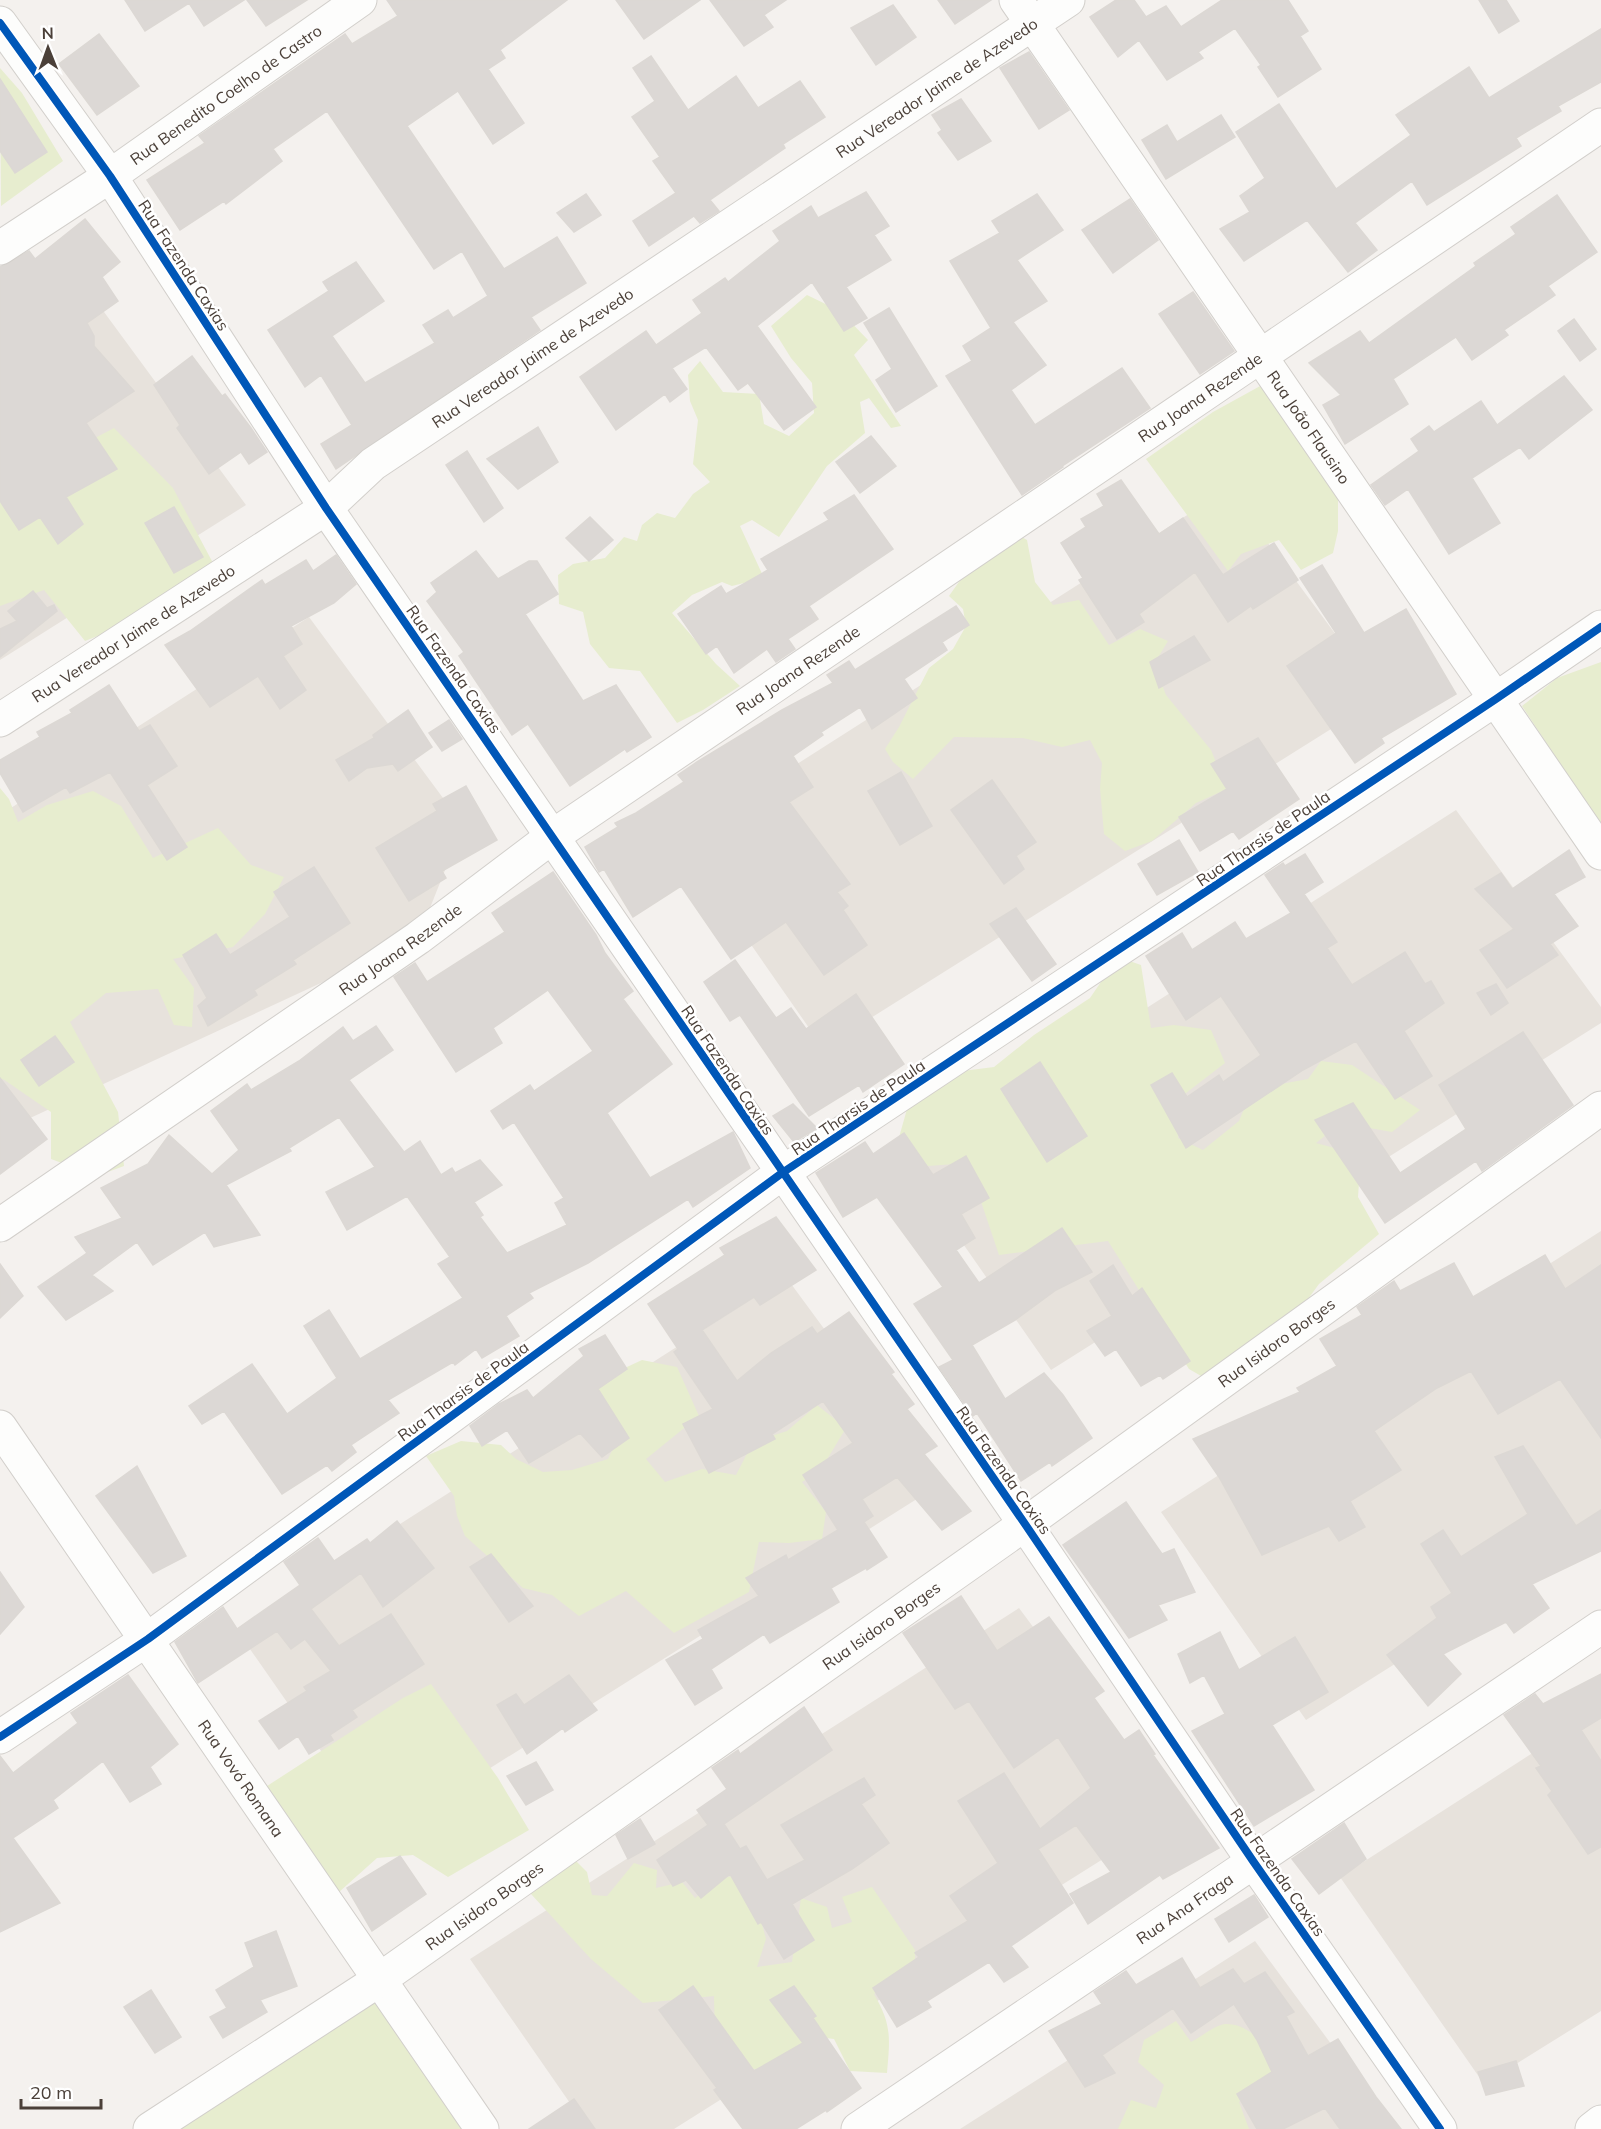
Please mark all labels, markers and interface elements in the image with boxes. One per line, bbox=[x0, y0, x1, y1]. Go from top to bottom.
street label: Rua Vereador Jaime de Azevedo bbox=[832, 13, 1041, 162]
north arrow bbox=[18, 18, 78, 78]
street label: Rua Benedito Coelho de Castro bbox=[126, 20, 326, 169]
text: N bbox=[42, 23, 54, 43]
street label: Rua Fazenda Caxias bbox=[134, 196, 234, 334]
street label: Rua Vereador Jaime de Azevedo bbox=[428, 283, 637, 432]
street label: Rua Joana Rezende bbox=[1134, 348, 1266, 446]
street label: Rua João Flausino bbox=[1263, 367, 1355, 488]
street label: Rua Vereador Jaime de Azevedo bbox=[28, 560, 239, 707]
street label: Rua Fazenda Caxias bbox=[402, 601, 506, 737]
street label: Rua Joana Rezende bbox=[732, 621, 864, 719]
street label: Rua Tharsis de Paula bbox=[1192, 786, 1334, 890]
street label: Rua Joana Rezende bbox=[335, 899, 465, 999]
street label: Rua Fazenda Caxias bbox=[677, 1001, 779, 1139]
street label: Rua Tharsis de Paula bbox=[787, 1055, 929, 1159]
street label: Rua Isidoro Borges bbox=[1214, 1293, 1339, 1392]
street label: Rua Tharsis de Paula bbox=[394, 1337, 532, 1445]
street label: Rua Fazenda Caxias bbox=[952, 1402, 1056, 1538]
street label: Rua Isidoro Borges bbox=[818, 1577, 944, 1674]
street label: Rua Vovó Romana bbox=[194, 1716, 288, 1841]
street label: Rua Fazenda Caxias bbox=[1226, 1804, 1330, 1940]
street label: Rua Isidoro Borges bbox=[421, 1857, 547, 1954]
street label: Rua Ana Fraga bbox=[1132, 1869, 1237, 1948]
scale bar bbox=[21, 2072, 100, 2110]
text: 20 m bbox=[30, 2081, 72, 2104]

